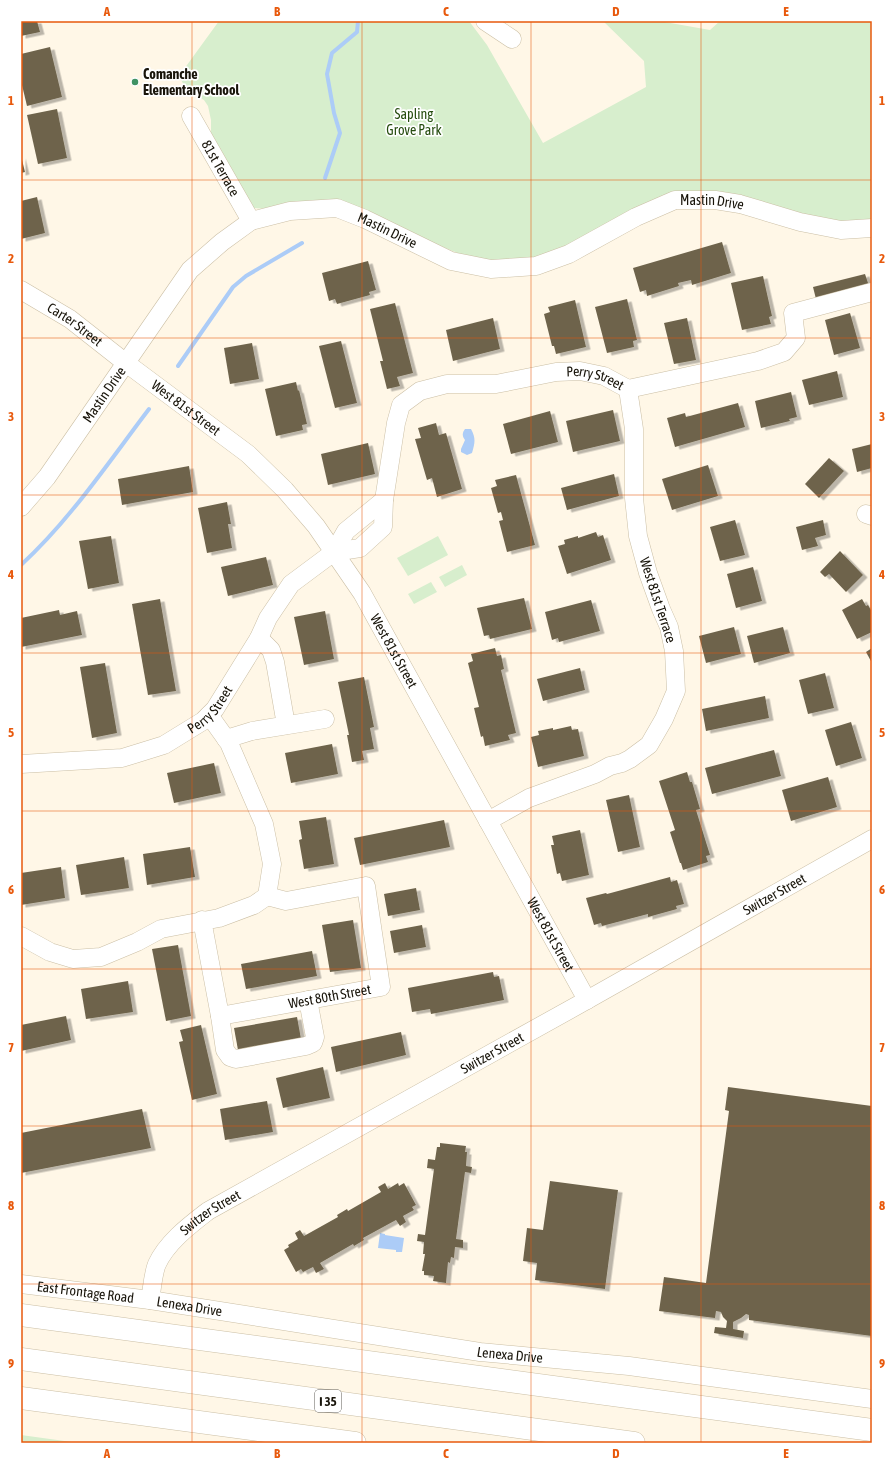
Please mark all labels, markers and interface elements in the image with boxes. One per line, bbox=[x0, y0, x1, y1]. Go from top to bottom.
text: A bbox=[103, 4, 111, 19]
text: B bbox=[274, 4, 281, 19]
text: C bbox=[443, 4, 449, 19]
text: D bbox=[612, 4, 620, 19]
text: E bbox=[783, 4, 789, 19]
place label: Comanche Elementary School bbox=[143, 66, 239, 98]
marker: Comanche Elementary School bbox=[130, 77, 140, 87]
text: 1 bbox=[8, 93, 14, 108]
text: 1 bbox=[879, 93, 885, 108]
park label: Sapling Grove Park bbox=[386, 106, 442, 138]
street label: 81st Terrace bbox=[198, 137, 243, 199]
street label: Mastin Drive bbox=[680, 192, 746, 213]
street label: Mastin Drive bbox=[355, 209, 420, 251]
text: 2 bbox=[8, 251, 14, 266]
text: 2 bbox=[879, 251, 885, 266]
street label: Carter Street bbox=[44, 299, 106, 349]
street label: Perry Street bbox=[566, 363, 627, 393]
street label: Mastin Drive bbox=[79, 364, 129, 425]
street label: West 81st Street bbox=[148, 377, 224, 439]
text: 3 bbox=[8, 409, 14, 424]
text: 3 bbox=[879, 409, 885, 424]
street label: West 81st Terrace bbox=[637, 555, 679, 645]
text: 4 bbox=[7, 567, 14, 582]
text: 4 bbox=[878, 567, 885, 582]
street label: West 81st Street bbox=[367, 611, 421, 691]
street label: Perry Street bbox=[184, 683, 236, 737]
text: 5 bbox=[8, 725, 14, 740]
text: 5 bbox=[879, 725, 885, 740]
street label: Switzer Street bbox=[740, 870, 809, 918]
text: 6 bbox=[8, 882, 14, 897]
text: 6 bbox=[879, 882, 885, 897]
street label: West 81st Street bbox=[524, 895, 578, 974]
street label: West 80th Street bbox=[287, 981, 372, 1012]
street label: Switzer Street bbox=[458, 1029, 526, 1077]
text: 7 bbox=[8, 1040, 14, 1055]
text: 7 bbox=[879, 1040, 885, 1055]
street label: Switzer Street bbox=[177, 1187, 243, 1238]
text: 8 bbox=[8, 1198, 14, 1213]
text: 8 bbox=[879, 1198, 885, 1213]
street label: East Frontage Road bbox=[36, 1278, 135, 1306]
street label: Lenexa Drive bbox=[156, 1293, 223, 1319]
street label: Lenexa Drive bbox=[476, 1344, 543, 1366]
text: 9 bbox=[8, 1356, 14, 1371]
text: 9 bbox=[879, 1356, 885, 1371]
road number: I 35 bbox=[315, 1390, 341, 1412]
text: A bbox=[103, 1446, 111, 1461]
text: B bbox=[274, 1446, 281, 1461]
text: C bbox=[443, 1446, 449, 1461]
text: D bbox=[612, 1446, 620, 1461]
text: E bbox=[783, 1446, 789, 1461]

